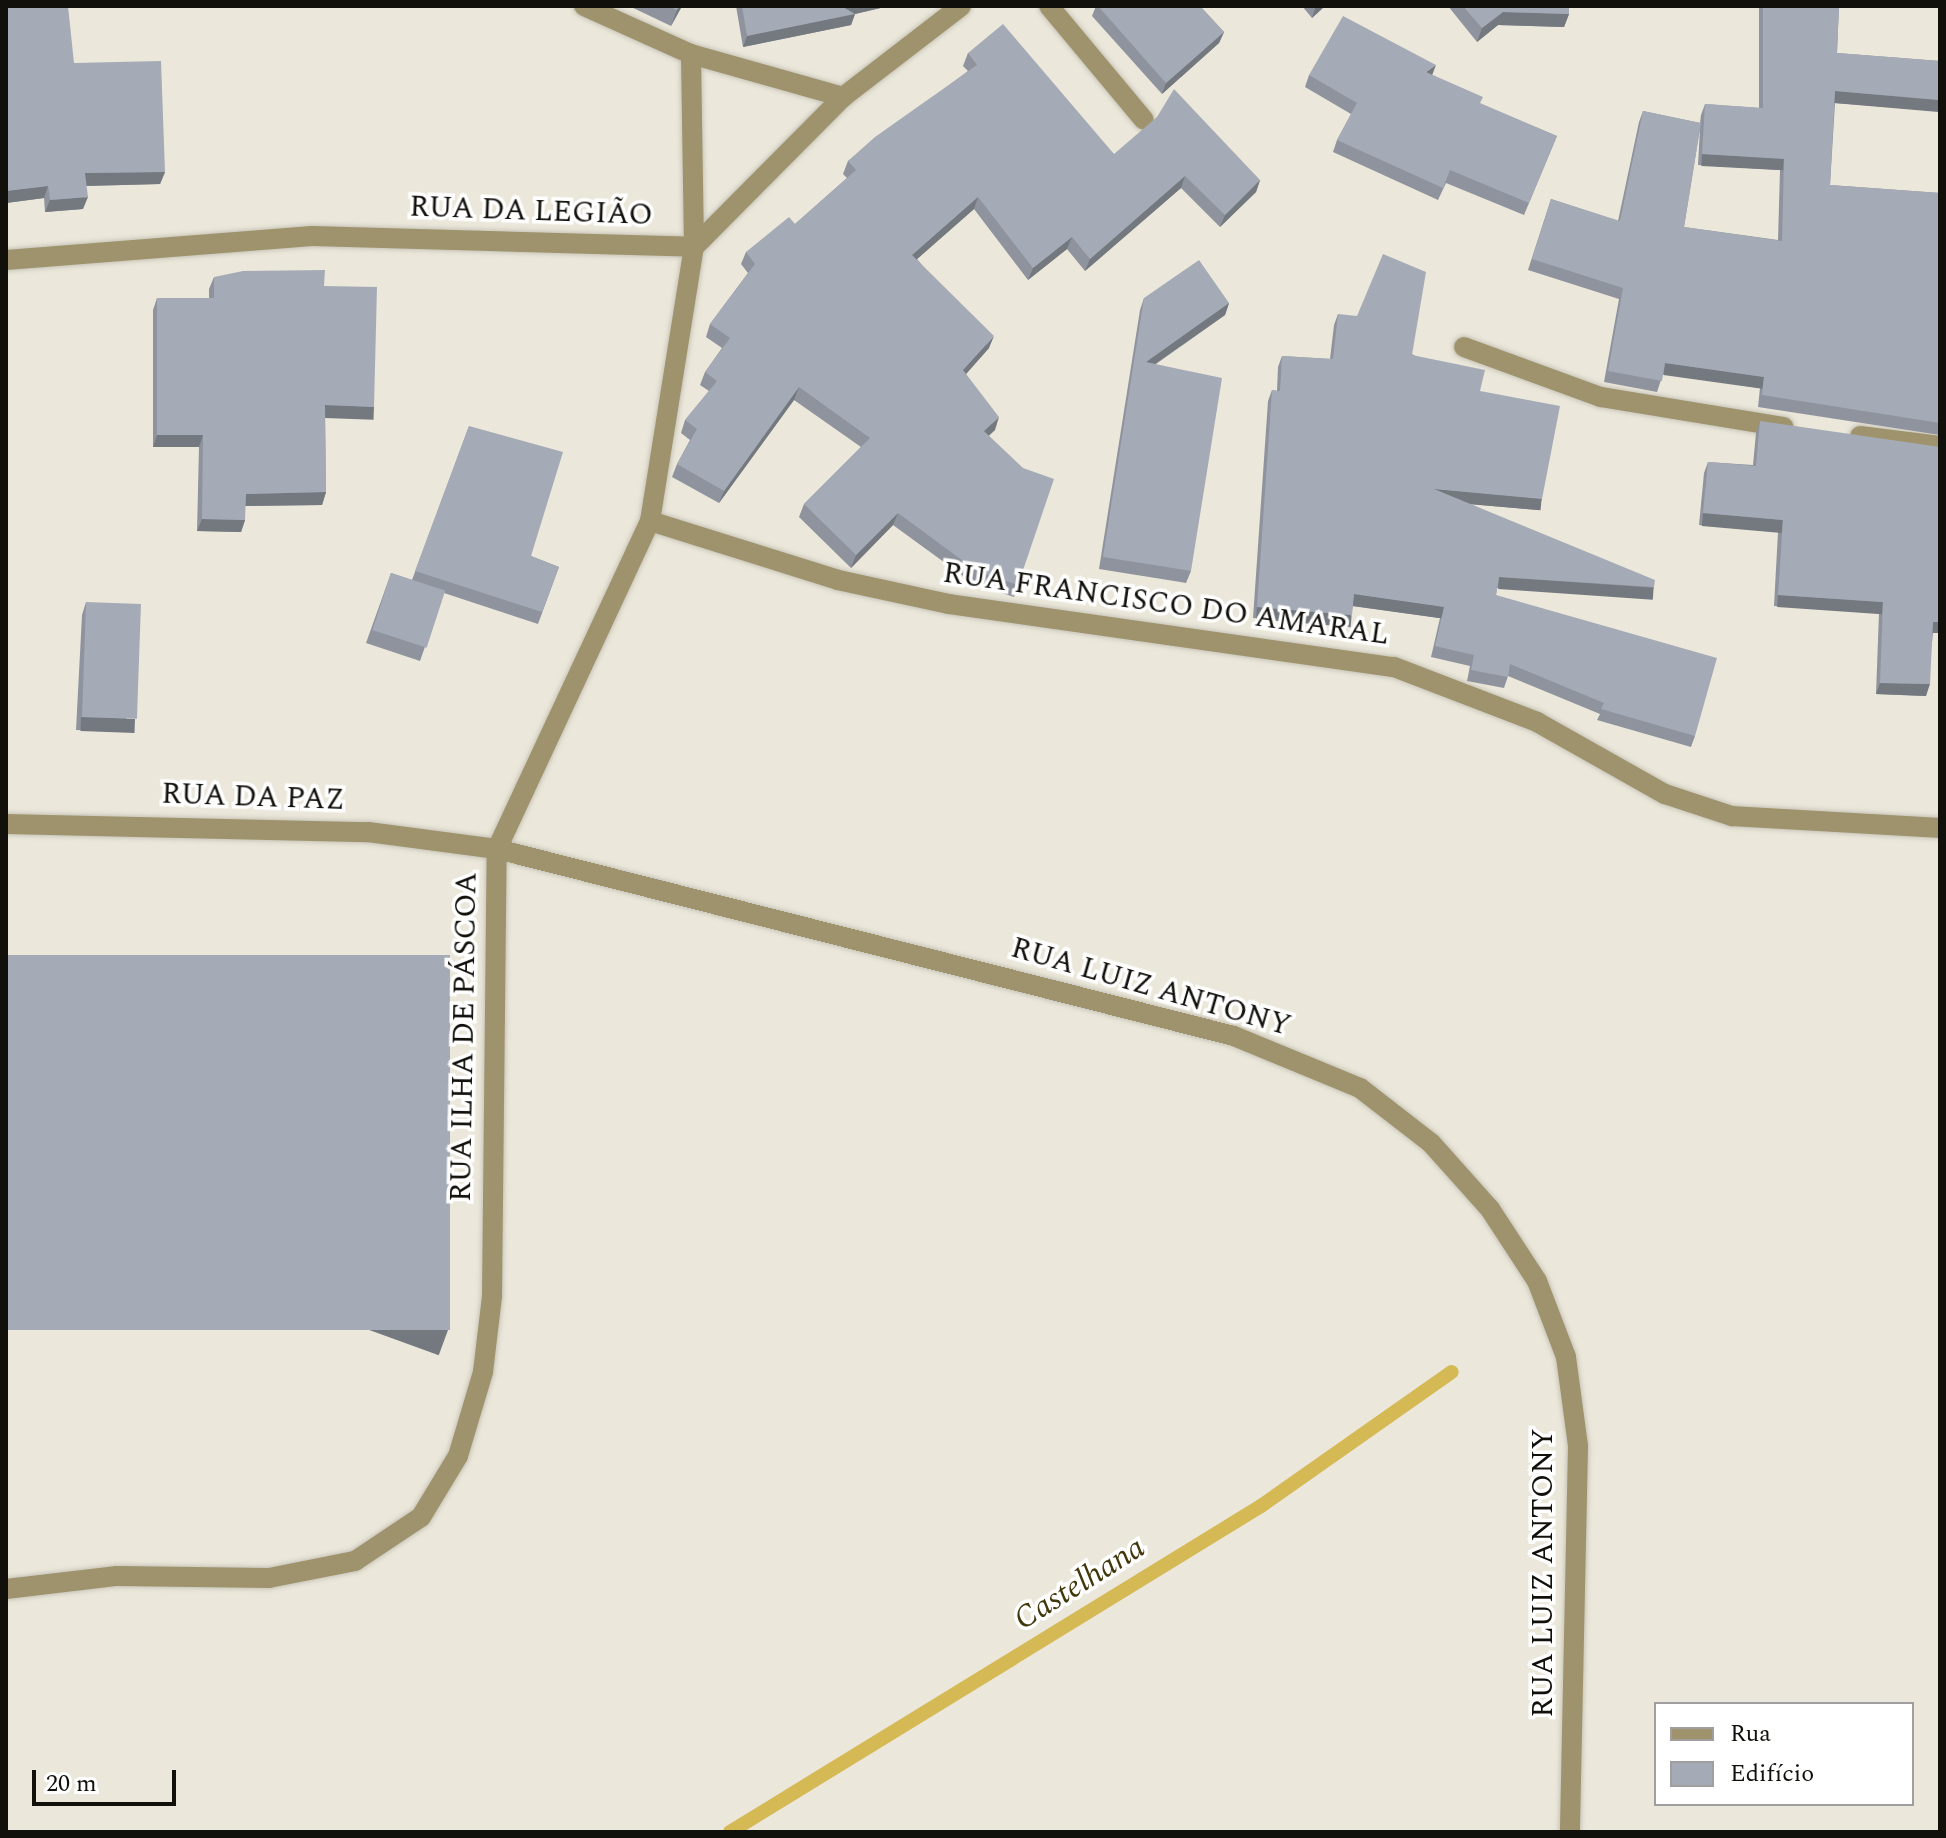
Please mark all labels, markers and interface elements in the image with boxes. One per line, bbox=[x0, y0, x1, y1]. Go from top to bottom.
street label: RUA DA LEGIÃO bbox=[409, 189, 653, 233]
street label: RUA FRANCISCO DO AMARAL bbox=[941, 555, 1391, 653]
street label: RUA DA PAZ bbox=[161, 776, 345, 818]
street label: RUA ILHA DE PÁSCOA bbox=[443, 872, 485, 1202]
street label: RUA LUIZ ANTONY bbox=[1007, 930, 1295, 1044]
street label: RUA LUIZ ANTONY bbox=[1525, 1428, 1561, 1718]
water label: Castelhana bbox=[1008, 1529, 1152, 1639]
legend bbox=[1654, 1702, 1914, 1806]
text: Rua bbox=[1730, 1716, 1771, 1752]
scale bar bbox=[36, 1754, 180, 1804]
text: Edifício bbox=[1730, 1756, 1814, 1792]
text: 20 m bbox=[46, 1766, 97, 1802]

